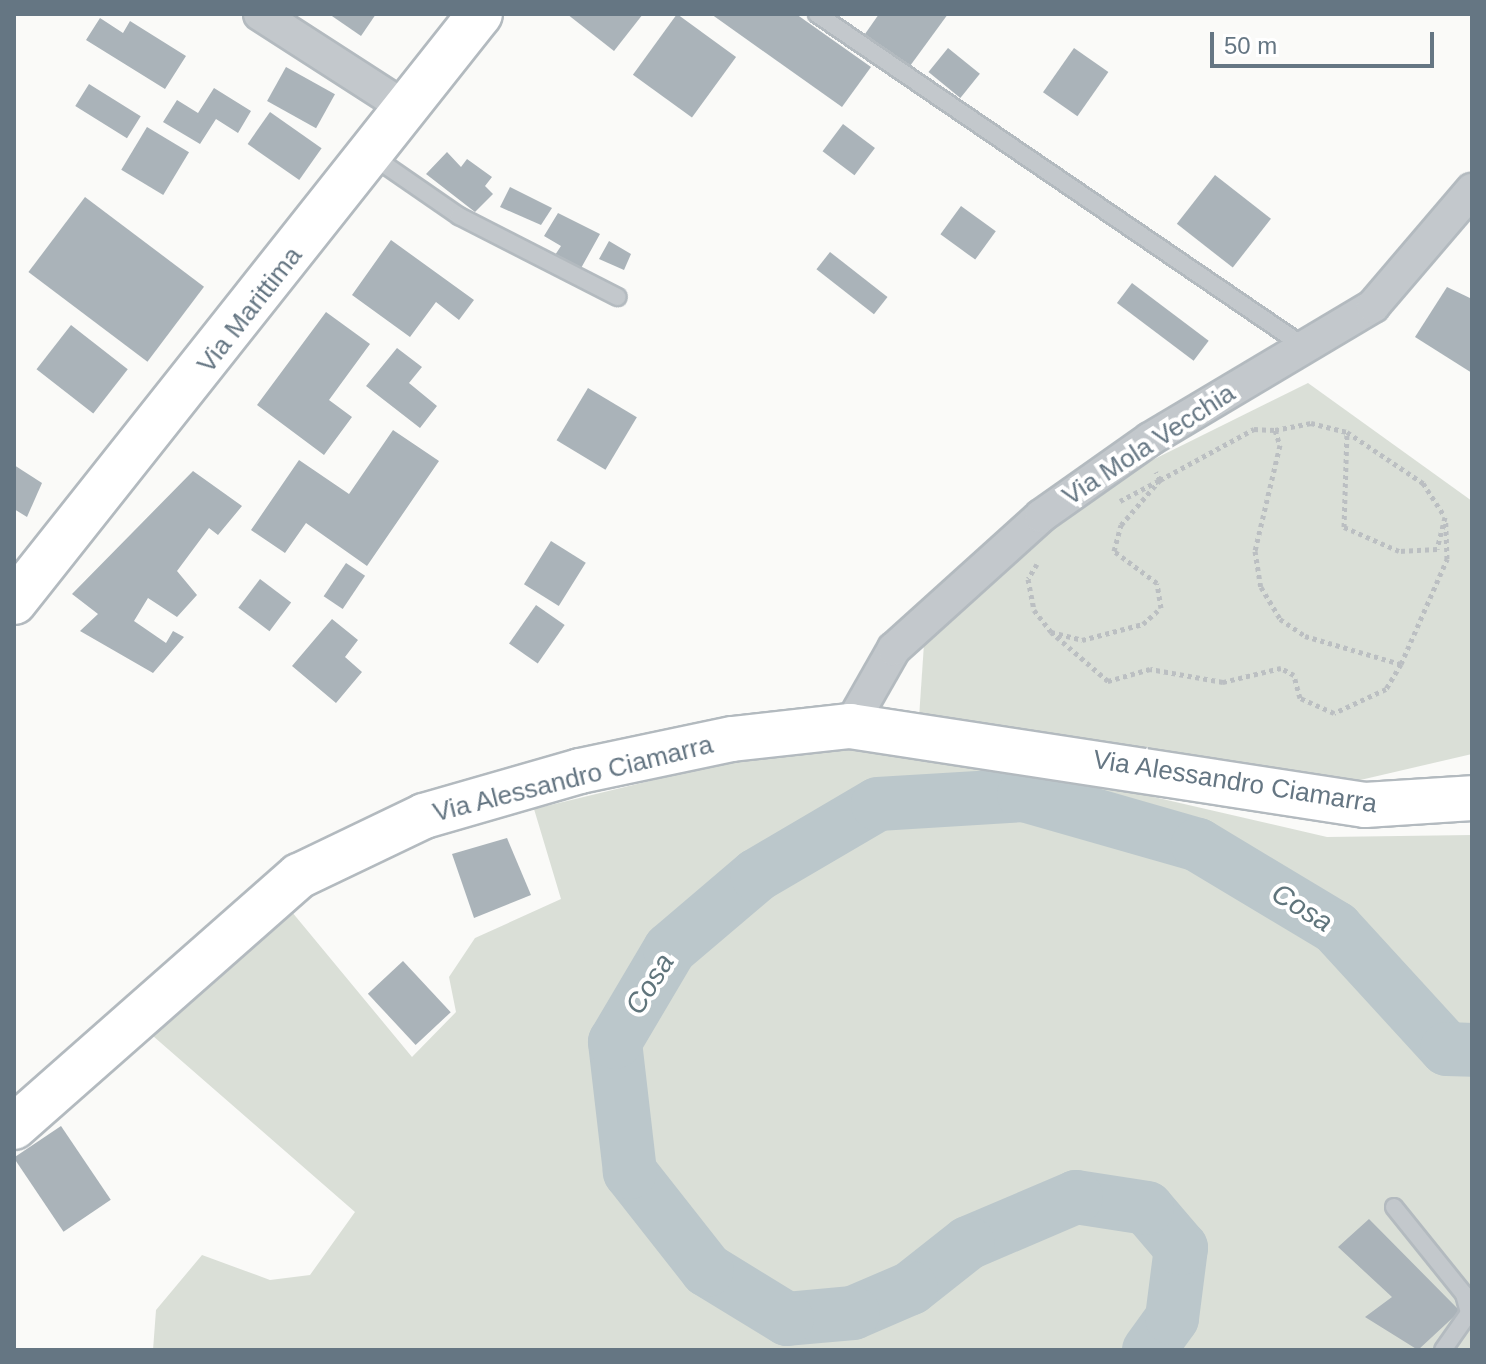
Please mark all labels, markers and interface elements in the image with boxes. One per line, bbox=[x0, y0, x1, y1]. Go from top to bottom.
scale bar bbox=[1214, 16, 1438, 66]
text: 50 m bbox=[1224, 32, 1277, 59]
street label: Via Marittima bbox=[191, 241, 309, 379]
street label: Via Mola Vecchia bbox=[1057, 378, 1241, 512]
street label: Via Alessandro Ciamarra bbox=[429, 729, 717, 829]
street label: Via Alessandro Ciamarra bbox=[1090, 744, 1380, 820]
water label: Cosa bbox=[1265, 876, 1339, 940]
water label: Cosa bbox=[618, 947, 682, 1021]

